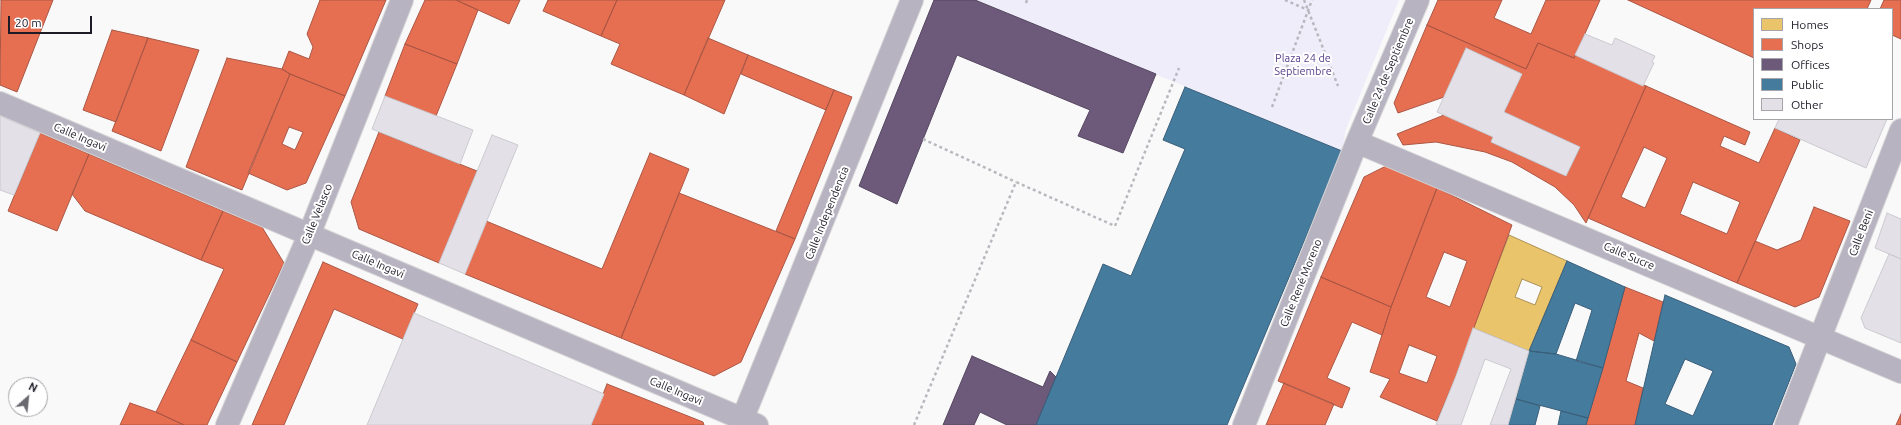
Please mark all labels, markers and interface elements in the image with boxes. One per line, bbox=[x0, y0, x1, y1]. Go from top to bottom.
scale bar bbox=[10, 8, 94, 34]
legend bbox=[1753, 8, 1893, 120]
text: 20 m bbox=[15, 16, 42, 29]
street label: Calle 24 de Septiembre bbox=[1360, 16, 1416, 126]
text: Homes bbox=[1791, 18, 1829, 31]
text: Shops bbox=[1791, 38, 1823, 51]
park label: Plaza 24 de Septiembre bbox=[1274, 51, 1332, 77]
text: Offices bbox=[1791, 58, 1830, 71]
text: Public bbox=[1791, 78, 1824, 91]
text: Other bbox=[1791, 98, 1823, 111]
street label: Calle Ingavi bbox=[52, 120, 108, 154]
street label: Calle Independencia bbox=[802, 164, 852, 262]
street label: Calle Velasco bbox=[299, 182, 335, 246]
street label: Calle Beni bbox=[1846, 208, 1876, 258]
street label: Calle René Moreno bbox=[1277, 237, 1325, 329]
street label: Calle Sucre bbox=[1601, 239, 1657, 273]
street label: Calle Ingavi bbox=[350, 247, 406, 281]
street label: Calle Ingavi bbox=[648, 374, 704, 408]
north arrow bbox=[8, 377, 48, 417]
text: N bbox=[27, 380, 39, 394]

